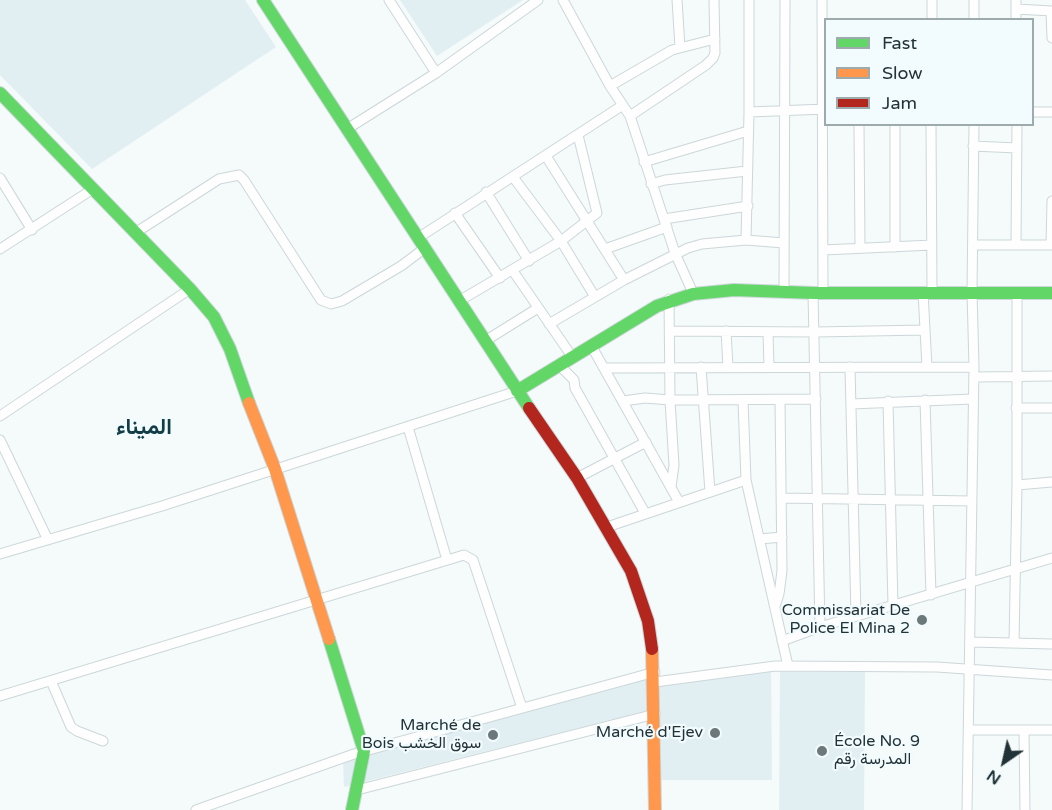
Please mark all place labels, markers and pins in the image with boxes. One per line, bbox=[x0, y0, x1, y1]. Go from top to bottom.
place label: Commissariat De Police El Mina 2 bbox=[782, 601, 910, 639]
marker: Commissariat De Police El Mina 2 bbox=[915, 613, 929, 627]
place label: Marché de Bois سوق الخشب bbox=[362, 716, 481, 754]
place label: Marché d'Ejev bbox=[596, 723, 703, 743]
marker: Marché d'Ejev bbox=[708, 726, 722, 740]
marker: Marché de Bois سوق الخشب bbox=[486, 728, 500, 742]
place label: École No. 9 المدرسة رقم bbox=[834, 732, 920, 770]
marker: École No. 9 المدرسة رقم bbox=[815, 744, 829, 758]

